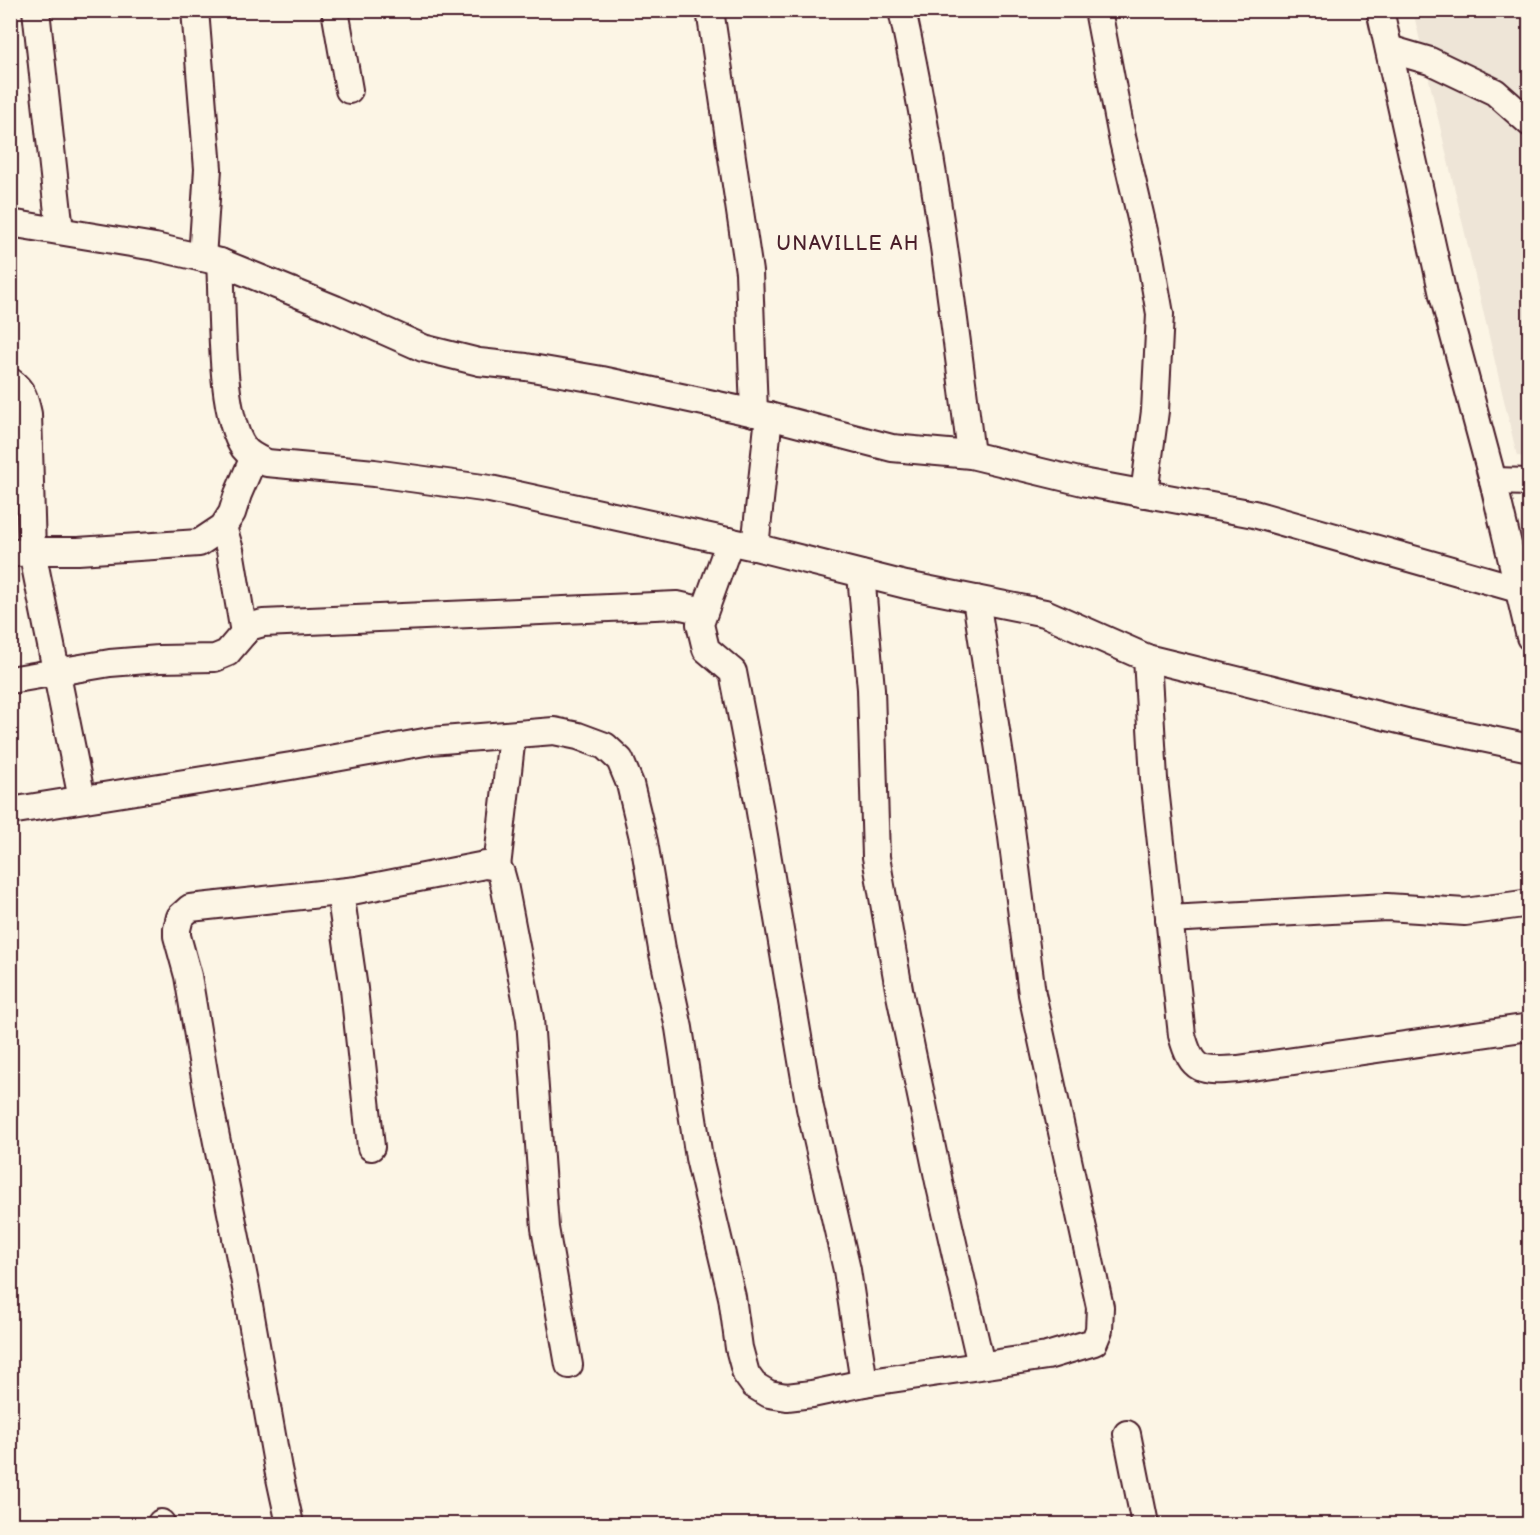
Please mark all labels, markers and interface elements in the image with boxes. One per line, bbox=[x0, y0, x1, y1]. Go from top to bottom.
district label: UNAVILLE AH bbox=[776, 232, 920, 256]

